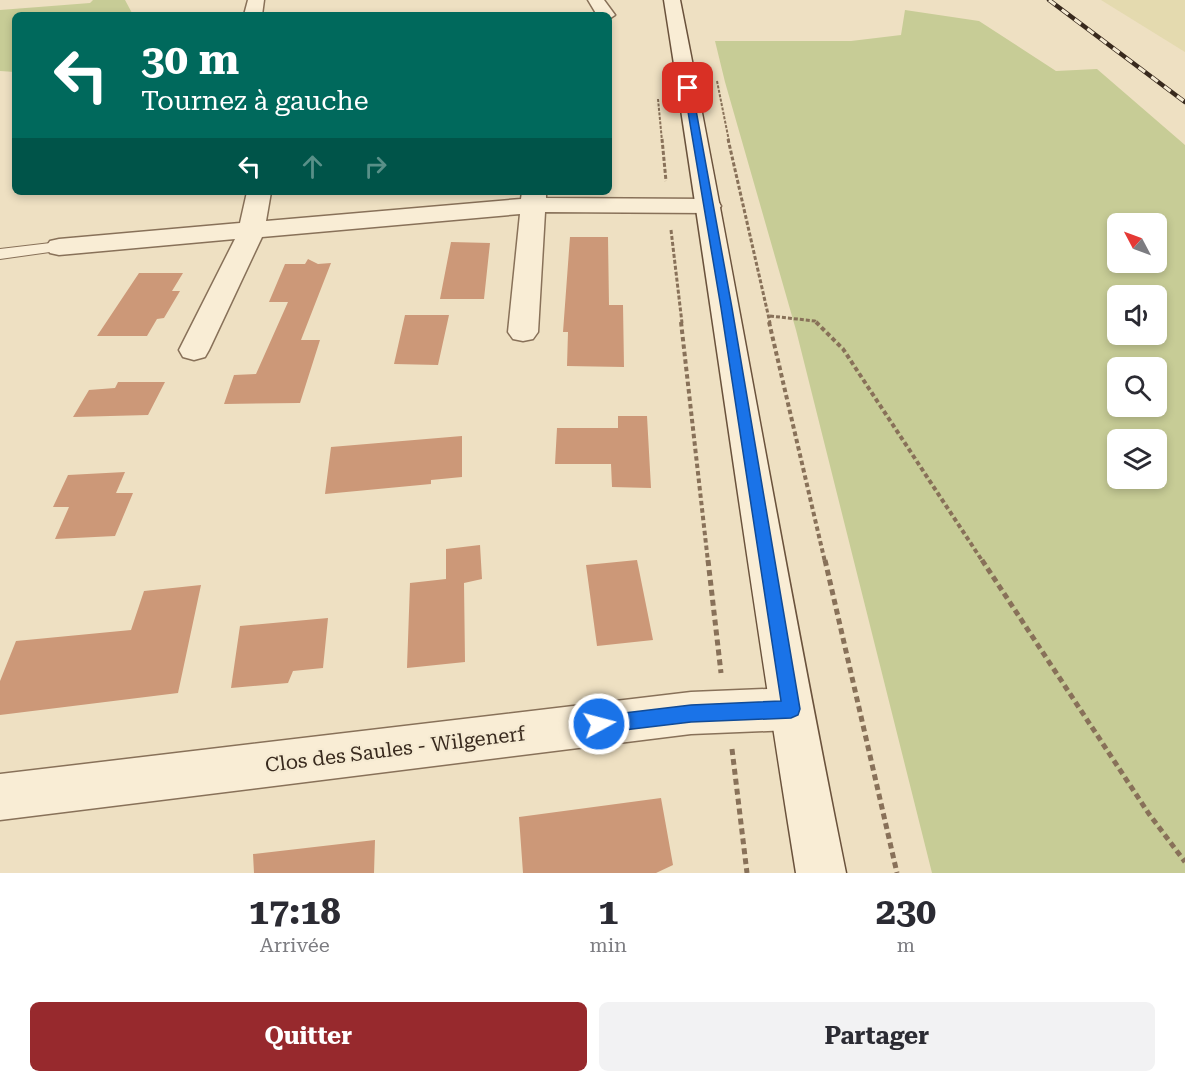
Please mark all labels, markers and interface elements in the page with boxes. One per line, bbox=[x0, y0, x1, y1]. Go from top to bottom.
text: 30 m bbox=[141, 35, 239, 84]
icon: left bbox=[42, 36, 120, 114]
pin bbox=[662, 62, 713, 113]
icon: arrive bbox=[671, 71, 704, 104]
text: Tournez à gauche bbox=[141, 85, 369, 117]
icon: left bbox=[233, 150, 266, 183]
icon: ahead bbox=[296, 150, 329, 183]
icon: right bbox=[359, 150, 392, 183]
north arrow bbox=[1107, 213, 1167, 273]
map controls bbox=[1107, 213, 1167, 489]
button: sound bbox=[1107, 285, 1167, 345]
button: search bbox=[1107, 357, 1167, 417]
button: layers bbox=[1107, 429, 1167, 489]
position arrow bbox=[567, 692, 631, 756]
street label: Clos des Saules - Wilgenerf bbox=[264, 721, 528, 777]
text: 17:18 bbox=[249, 891, 341, 933]
text: 1 bbox=[598, 891, 618, 933]
text: 230 bbox=[876, 891, 936, 933]
text: Arrivée bbox=[260, 933, 330, 957]
text: min bbox=[589, 933, 627, 957]
text: m bbox=[897, 933, 915, 957]
button: Quitter bbox=[30, 1002, 587, 1071]
button: Partager bbox=[599, 1002, 1155, 1071]

